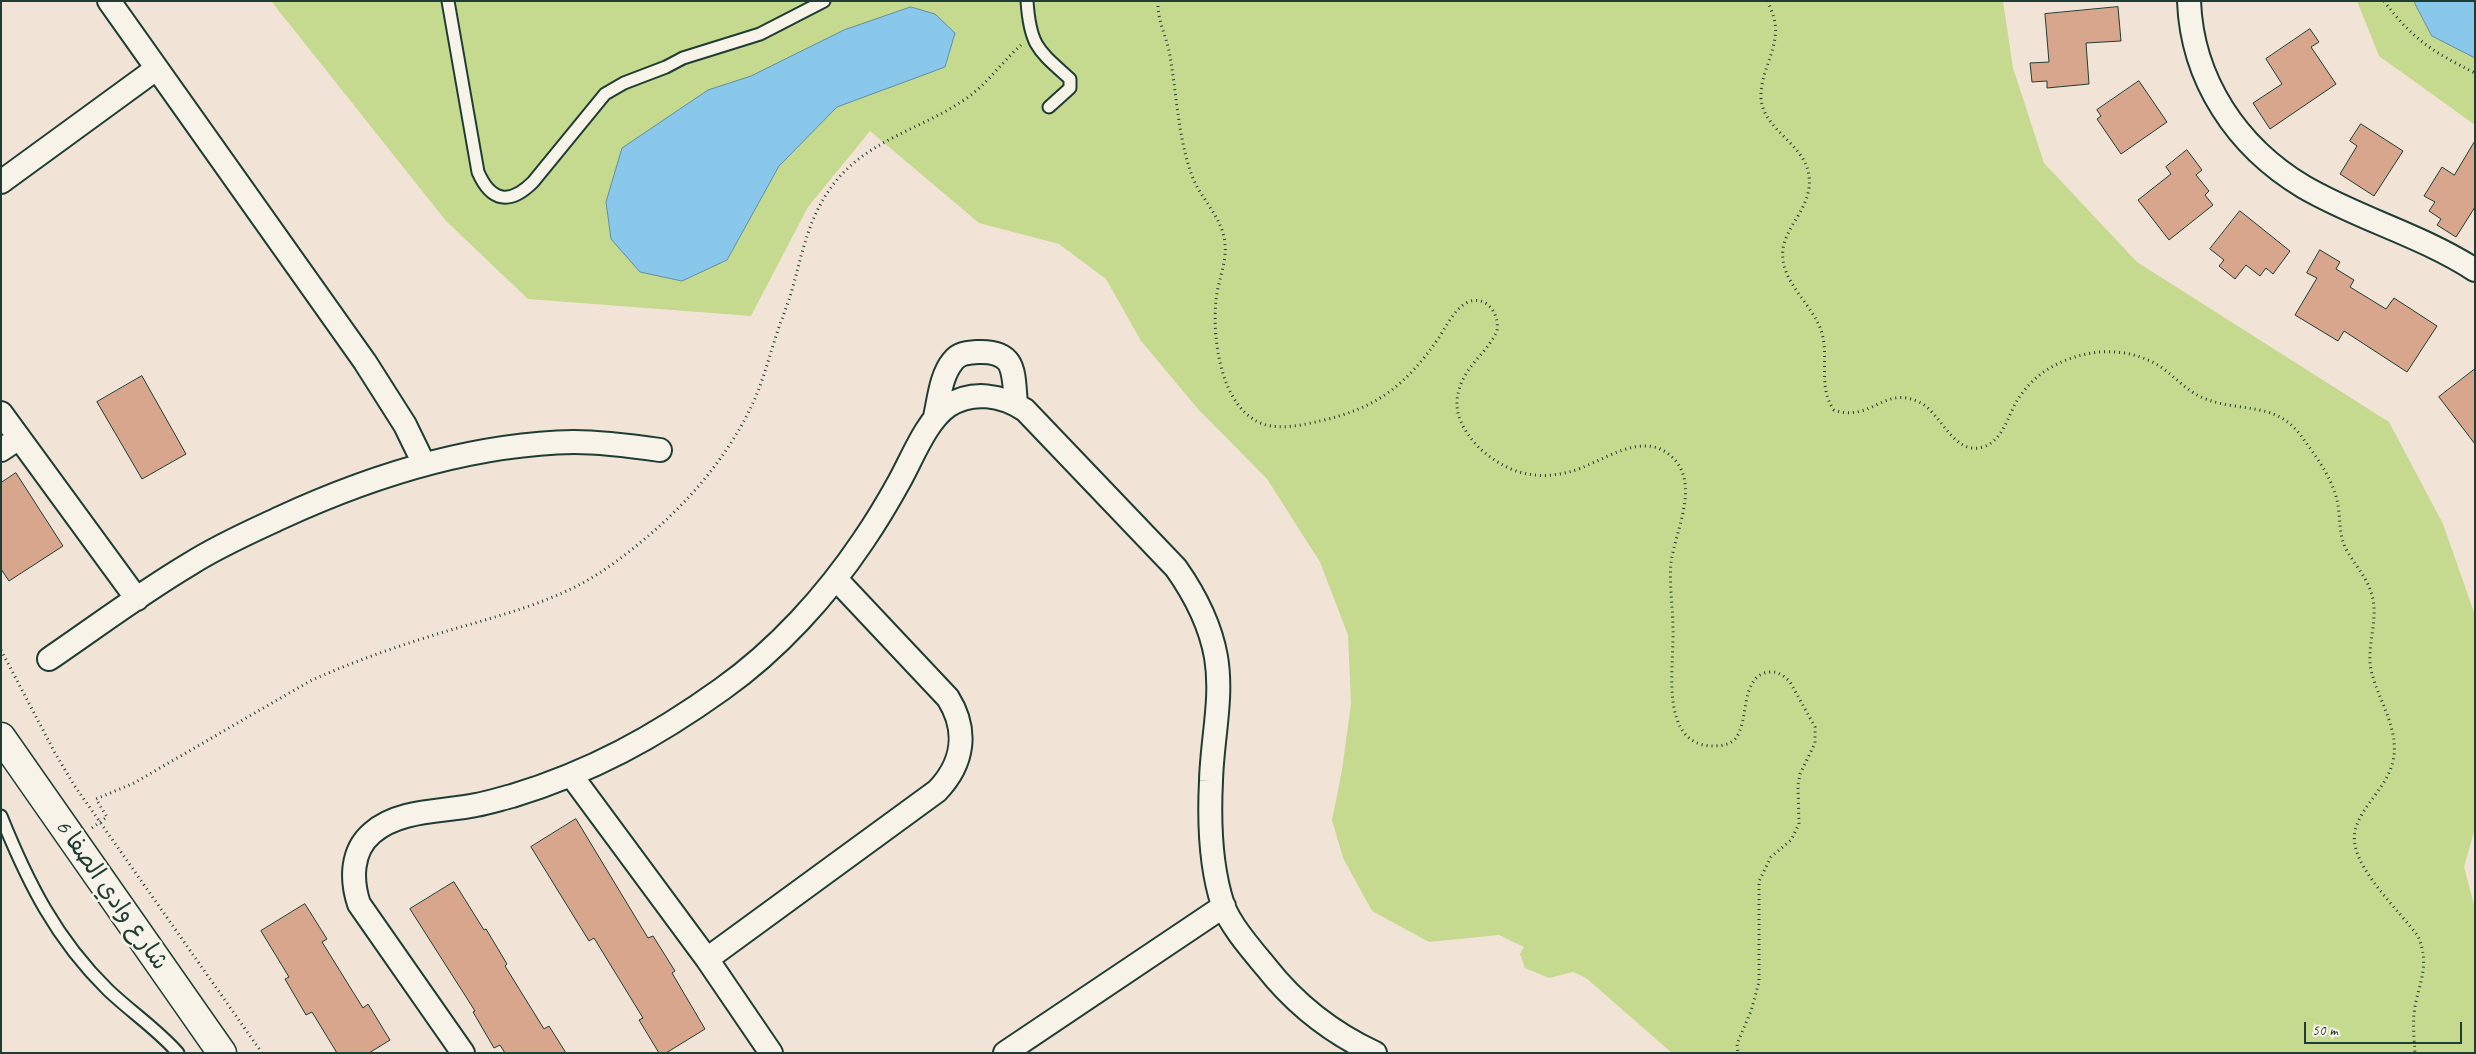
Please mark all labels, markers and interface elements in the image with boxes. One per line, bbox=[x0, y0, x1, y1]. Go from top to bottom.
street label: شارع وادي الصفا 6 bbox=[48, 814, 174, 976]
scale bar bbox=[2306, 1012, 2464, 1044]
text: 50 m bbox=[2312, 1021, 2338, 1040]

